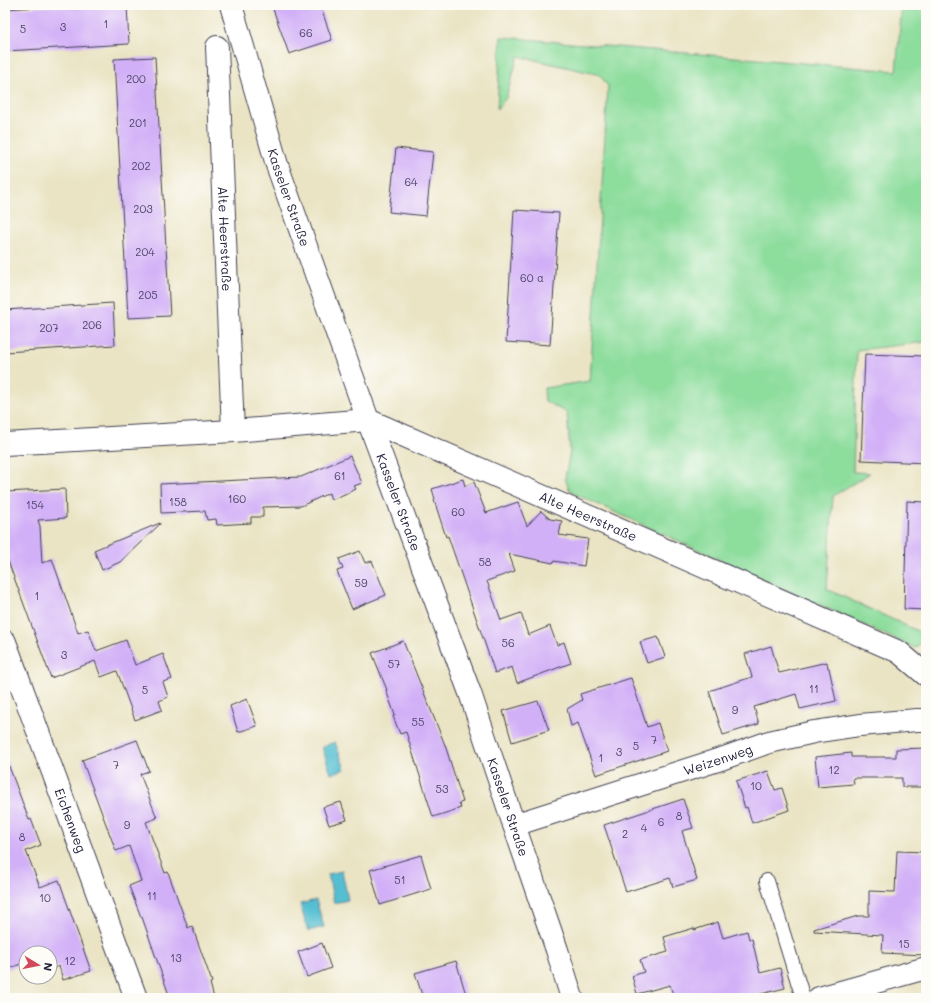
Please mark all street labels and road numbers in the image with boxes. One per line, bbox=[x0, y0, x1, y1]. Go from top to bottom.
street label: Kasseler Straße bbox=[265, 146, 314, 249]
street label: Alte Heerstraße bbox=[215, 186, 236, 292]
street label: Kasseler Straße bbox=[373, 451, 425, 553]
street label: Alte Heerstraße bbox=[537, 487, 640, 545]
street label: Weizenweg bbox=[681, 740, 754, 778]
street label: Kasseler Straße bbox=[484, 756, 533, 858]
street label: Eichenweg bbox=[51, 786, 91, 855]

